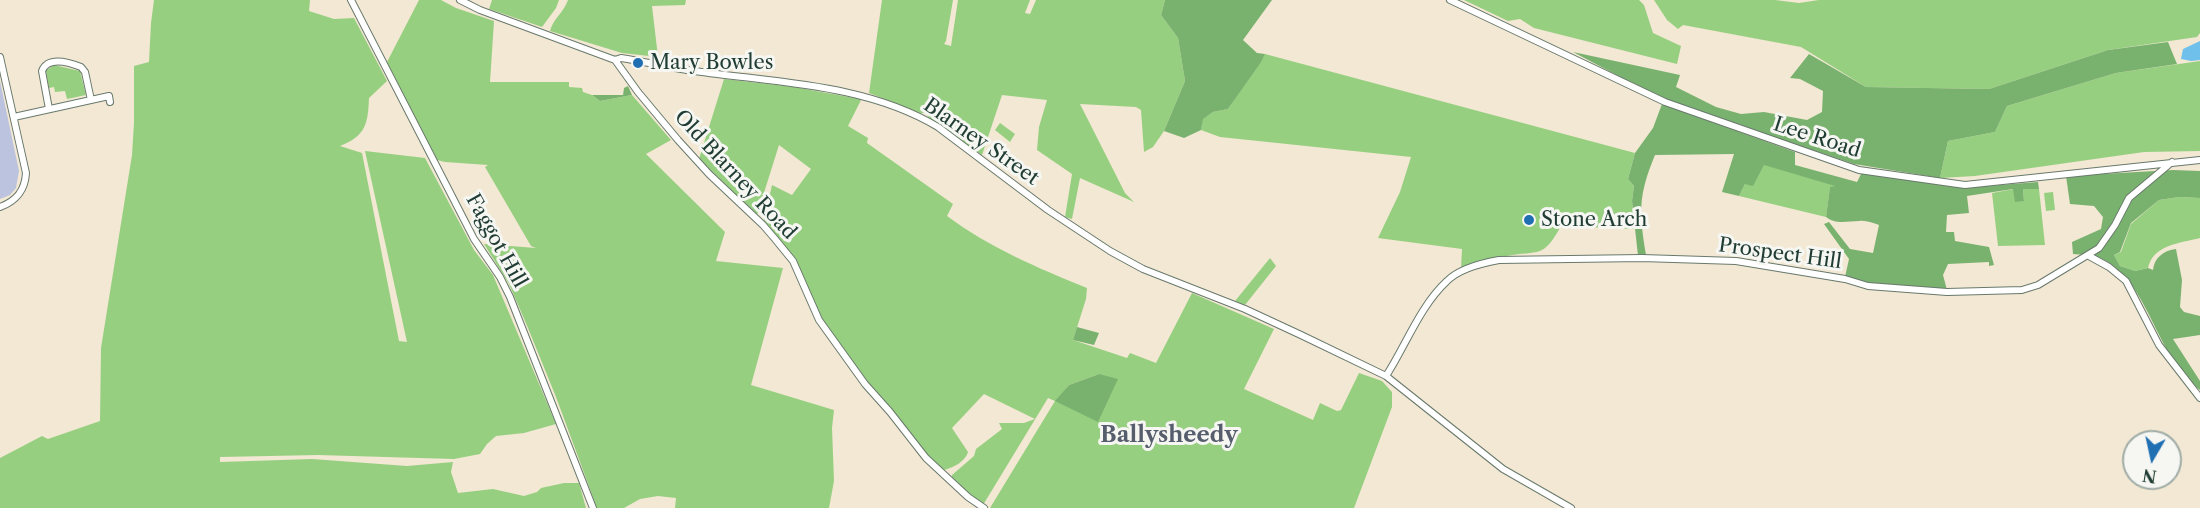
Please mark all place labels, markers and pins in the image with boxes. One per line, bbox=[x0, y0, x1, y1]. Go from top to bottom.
place label: Mary Bowles bbox=[650, 51, 773, 75]
marker: Mary Bowles bbox=[631, 56, 645, 70]
place label: Stone Arch bbox=[1541, 208, 1647, 232]
marker: Stone Arch bbox=[1522, 213, 1536, 227]

